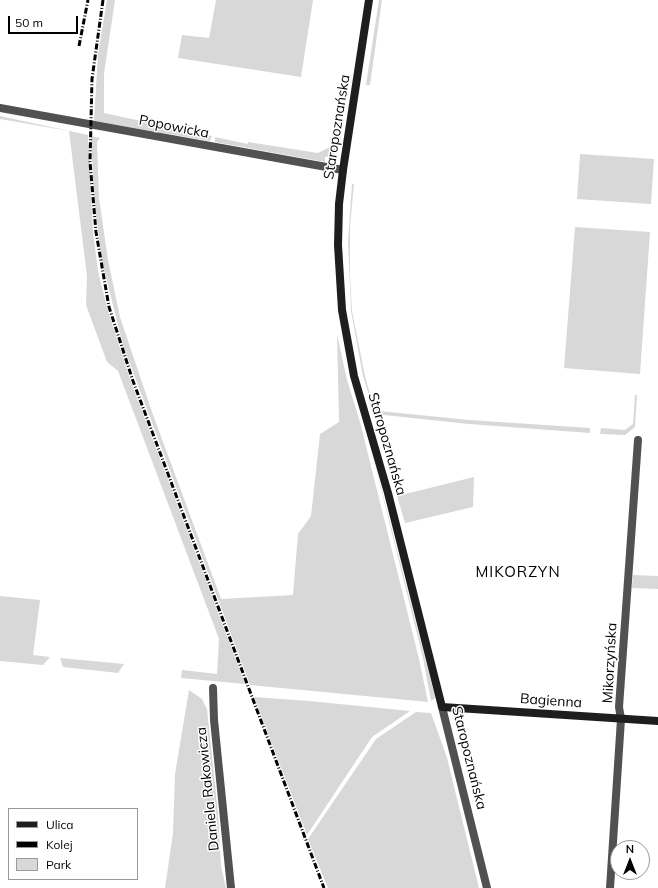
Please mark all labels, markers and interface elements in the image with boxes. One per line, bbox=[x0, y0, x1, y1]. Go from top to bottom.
scale bar bbox=[10, 8, 80, 34]
text: 50 m bbox=[15, 15, 43, 30]
street label: Staropoznańska bbox=[320, 73, 354, 181]
street label: Popowicka bbox=[138, 112, 210, 142]
street label: Staropoznańska bbox=[364, 391, 410, 497]
district label: MIKORZYN bbox=[475, 563, 561, 581]
street label: Mikorzyńska bbox=[599, 622, 621, 704]
street label: Bagienna bbox=[519, 690, 583, 712]
street label: Staropoznańska bbox=[448, 705, 490, 811]
street label: Daniela Rakowicza bbox=[193, 726, 223, 852]
legend bbox=[8, 808, 138, 880]
text: Ulica bbox=[46, 817, 74, 832]
text: Kolej bbox=[46, 837, 73, 852]
north arrow bbox=[610, 840, 650, 880]
text: N bbox=[626, 842, 634, 856]
text: Park bbox=[46, 857, 71, 872]

